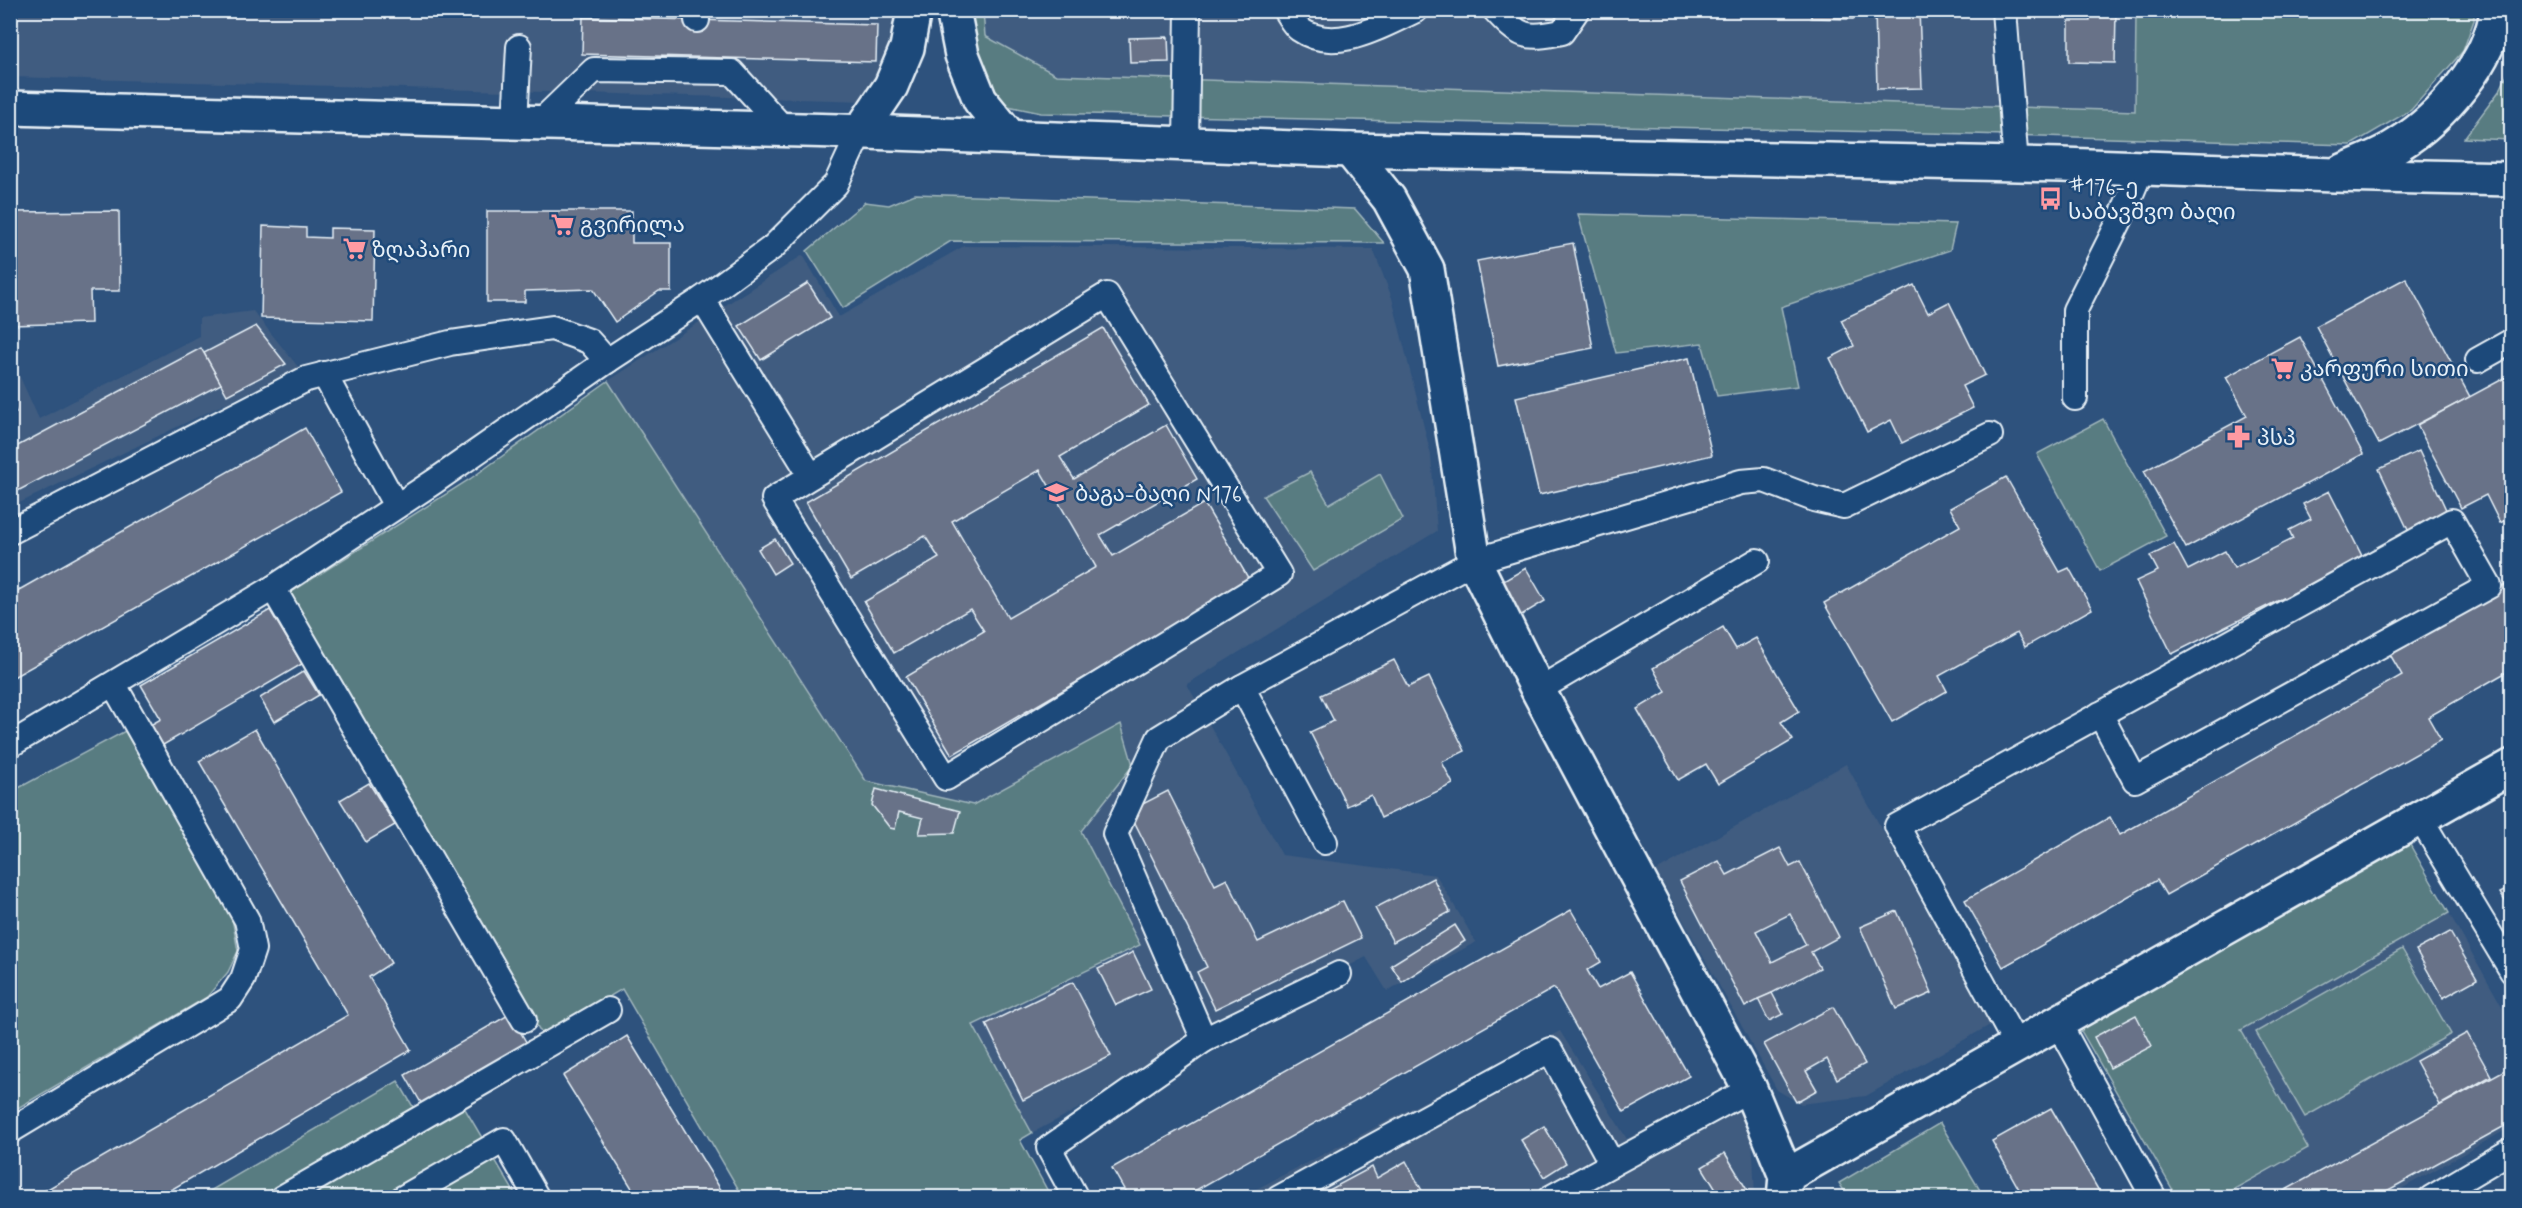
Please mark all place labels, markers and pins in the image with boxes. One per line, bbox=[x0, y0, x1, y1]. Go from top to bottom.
place label: #176-ე საბავშვო ბაღი bbox=[2068, 174, 2236, 227]
bus stop icon: #176-ე საბავშვო ბაღი bbox=[2037, 186, 2063, 212]
supermarket icon: გვირილა bbox=[549, 211, 575, 237]
place label: გვირილა bbox=[580, 212, 685, 240]
supermarket icon: ზღაპარი bbox=[341, 236, 367, 262]
place label: ზღაპარი bbox=[372, 237, 470, 265]
supermarket icon: კარფური სითი bbox=[2269, 355, 2295, 381]
place label: კარფური სითი bbox=[2300, 356, 2469, 384]
pharmacy icon: პსპ bbox=[2226, 424, 2252, 450]
place label: პსპ bbox=[2257, 425, 2296, 453]
school or university icon: ბაგა-ბაღი N176 bbox=[1044, 480, 1070, 506]
place label: ბაგა-ბაღი N176 bbox=[1075, 481, 1242, 509]

